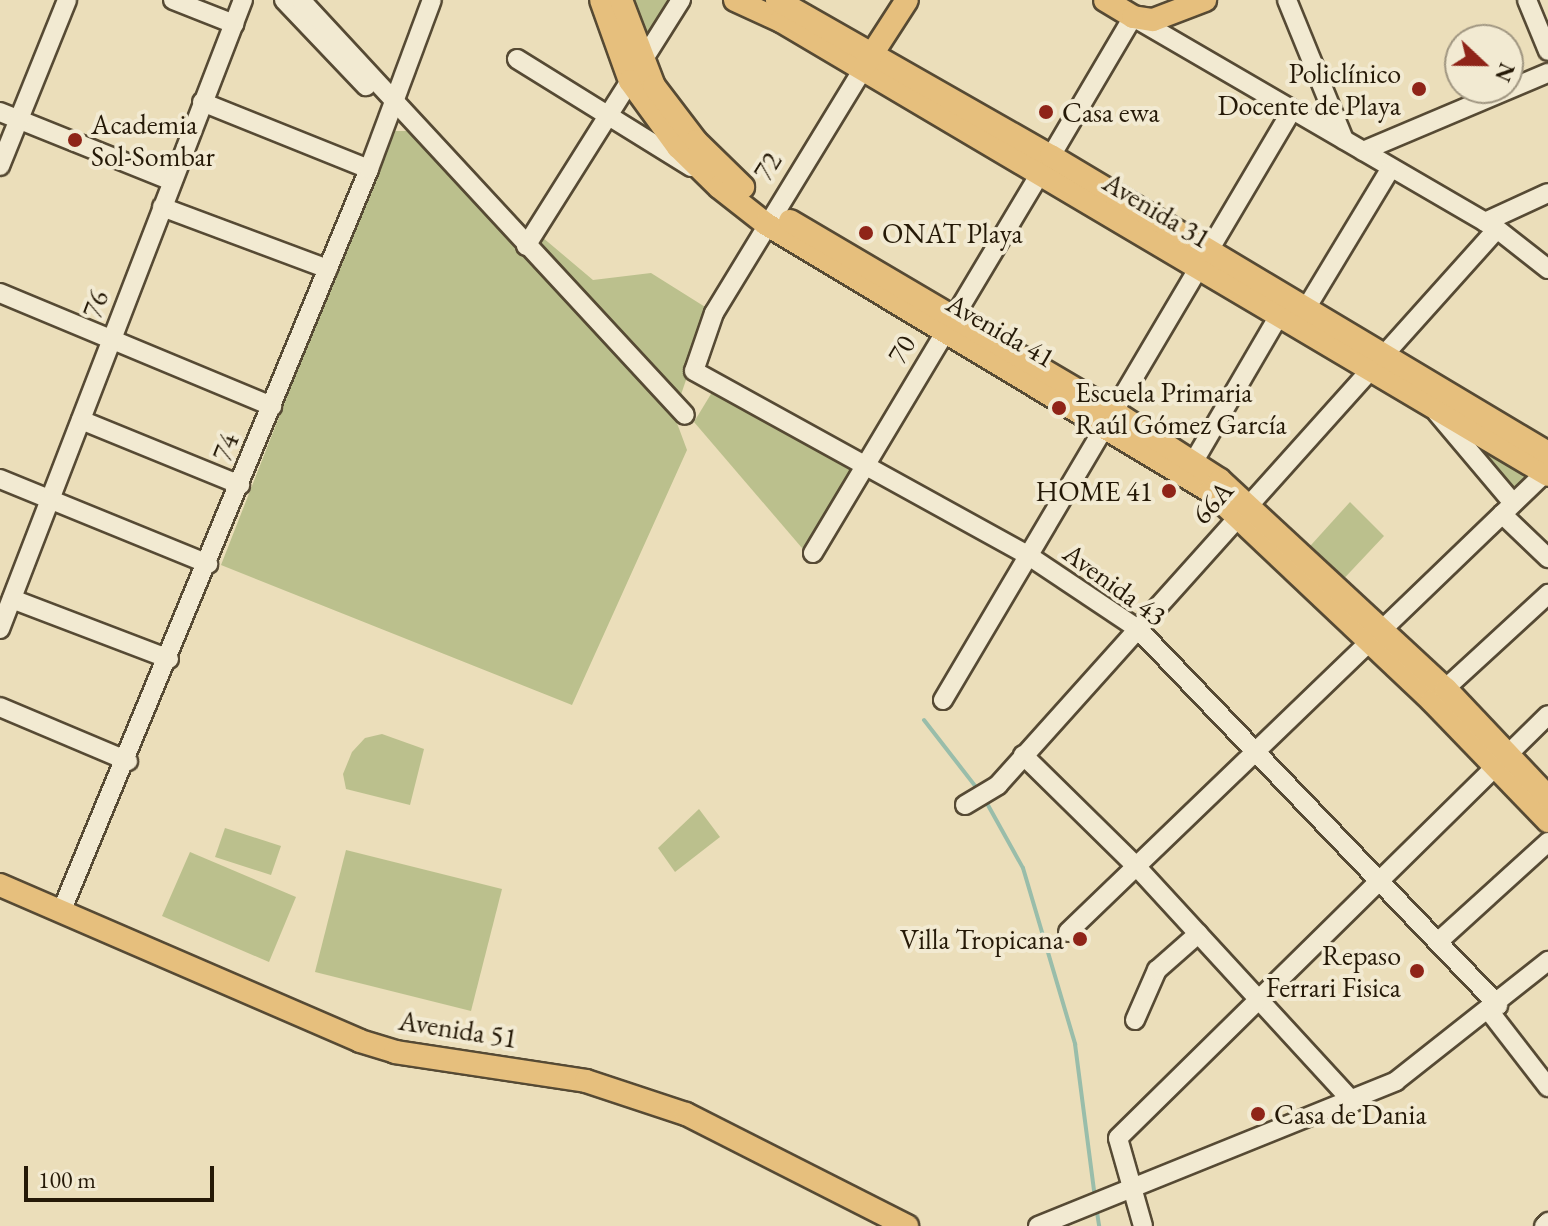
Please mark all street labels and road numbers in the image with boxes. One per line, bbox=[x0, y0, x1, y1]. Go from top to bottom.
street label: 72 bbox=[746, 146, 788, 186]
street label: Avenida 31 bbox=[1097, 165, 1217, 255]
street label: 76 bbox=[74, 285, 116, 323]
street label: Avenida 41 bbox=[941, 286, 1061, 374]
street label: 70 bbox=[880, 329, 922, 369]
street label: 74 bbox=[204, 428, 246, 466]
street label: 66A bbox=[1184, 474, 1240, 530]
street label: Avenida 43 bbox=[1057, 535, 1173, 633]
street label: Avenida 51 bbox=[396, 1003, 520, 1055]

